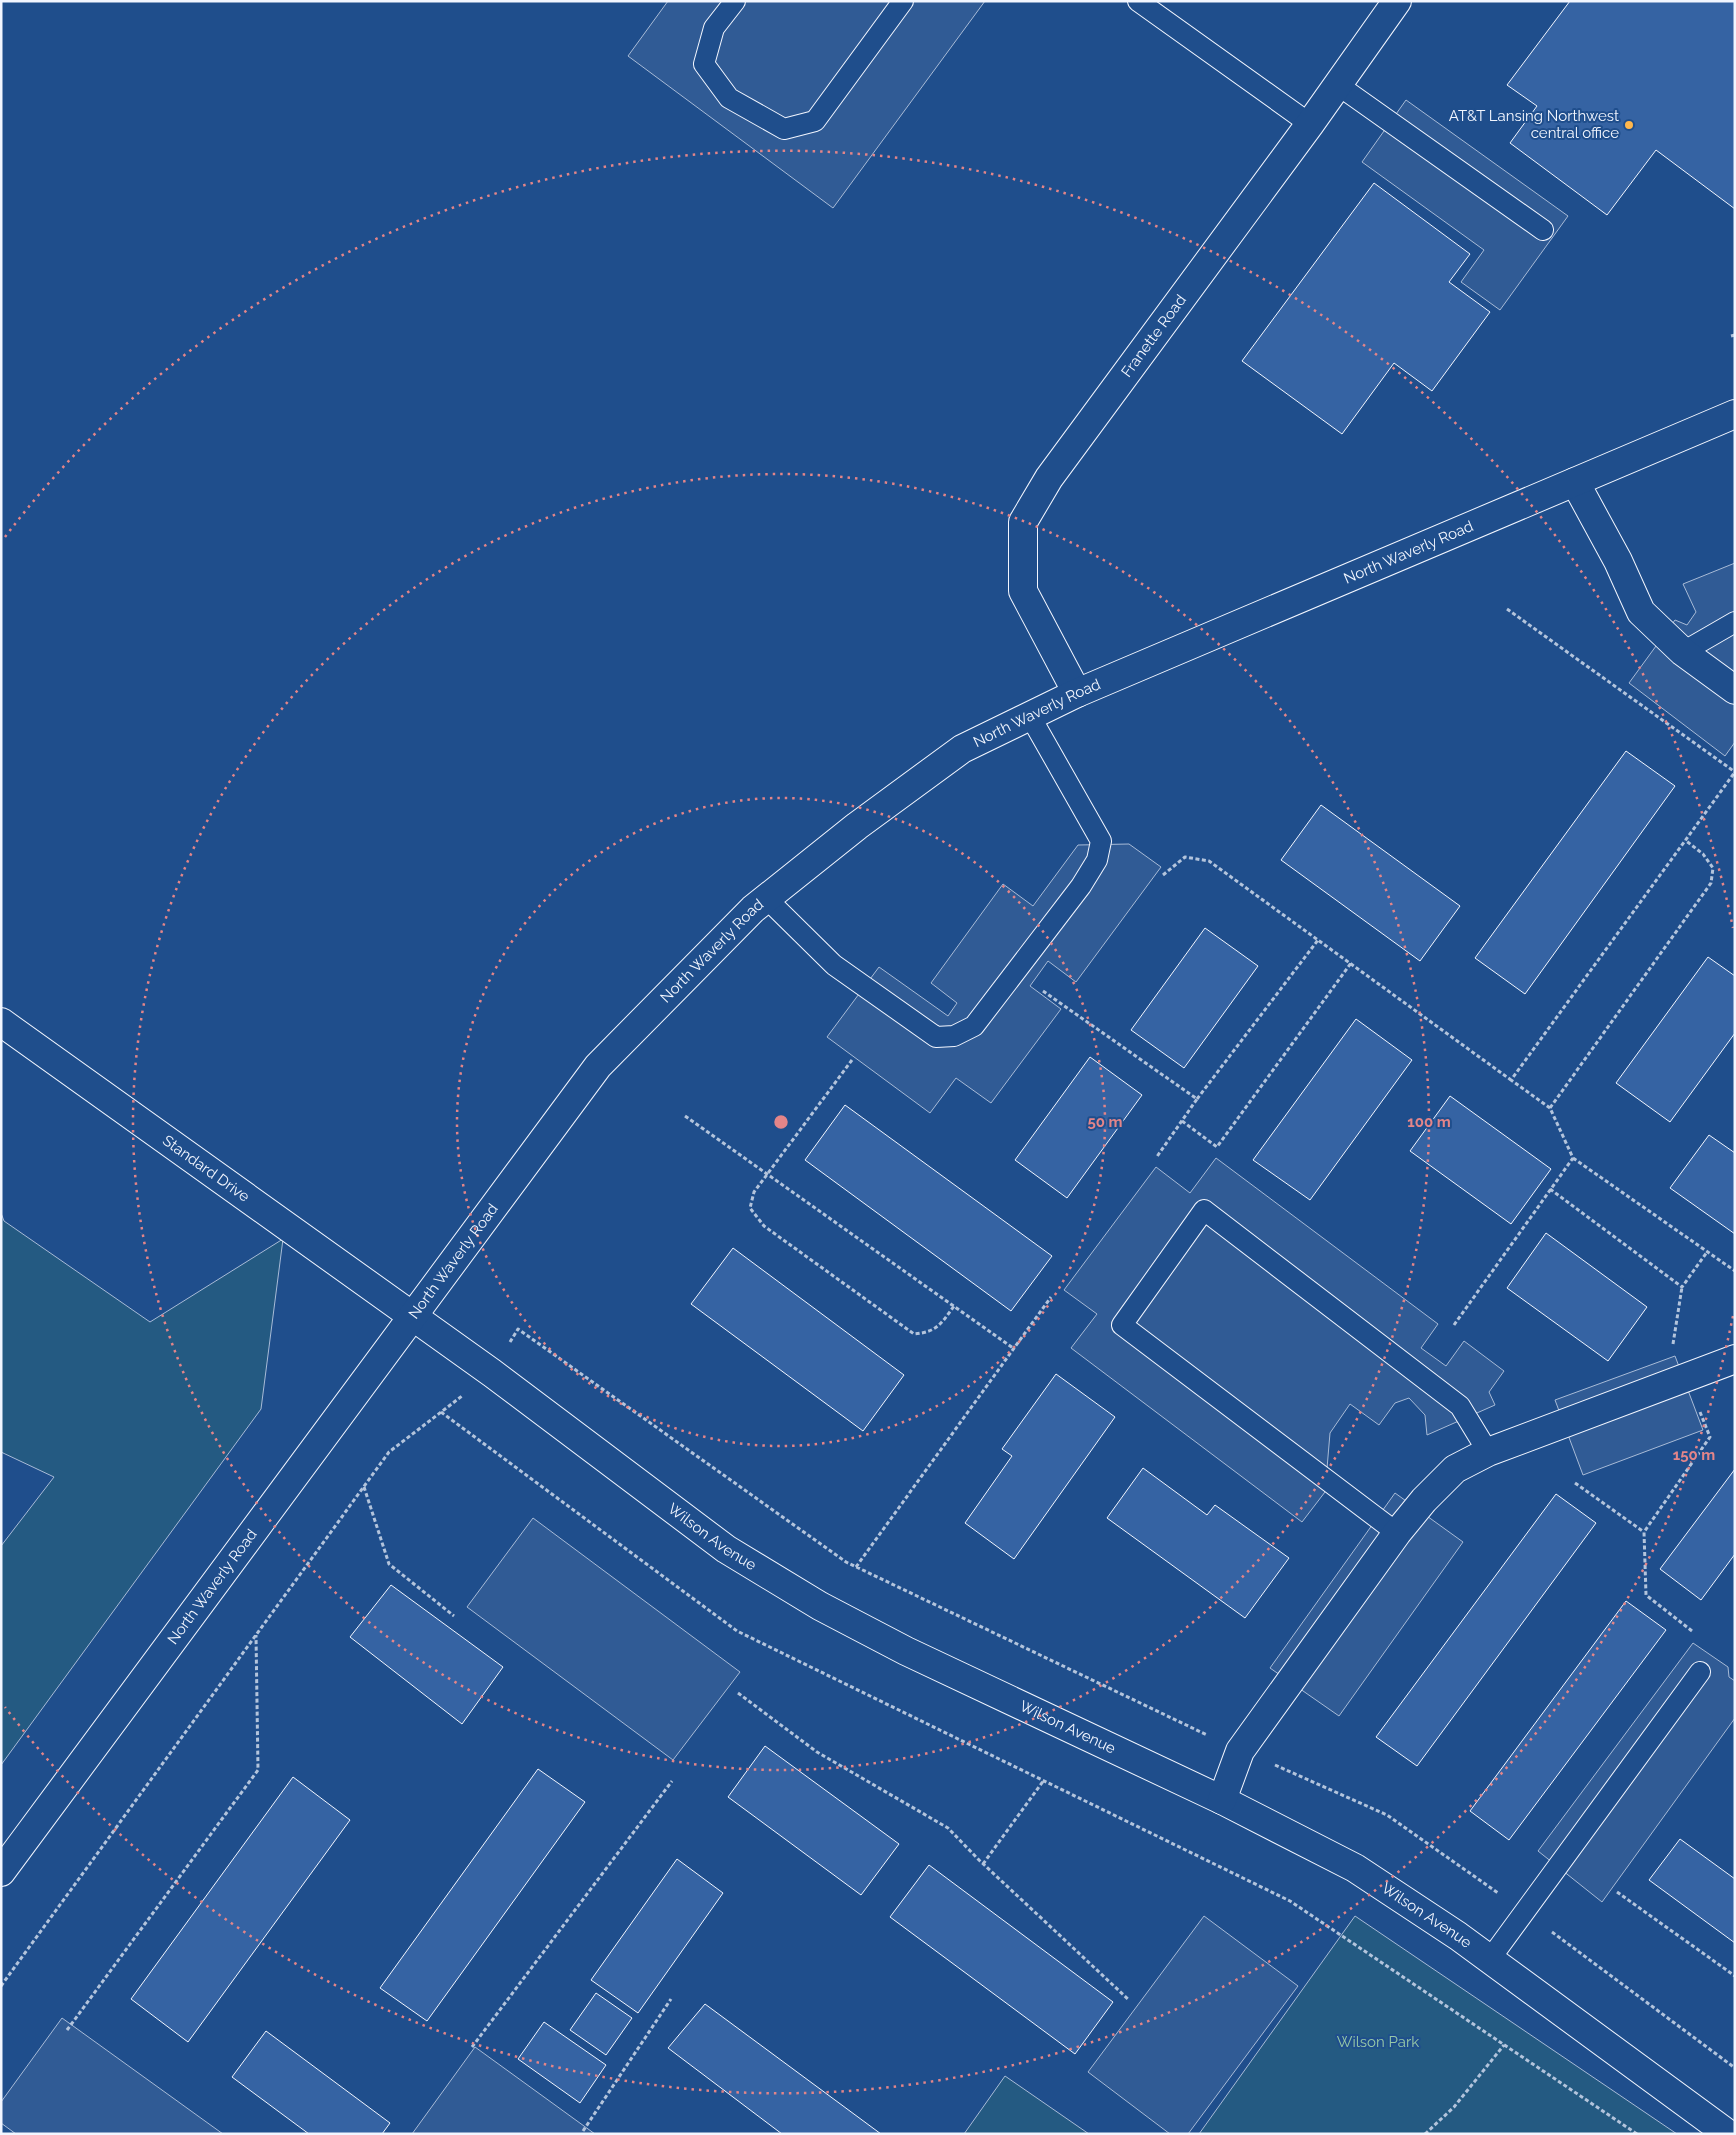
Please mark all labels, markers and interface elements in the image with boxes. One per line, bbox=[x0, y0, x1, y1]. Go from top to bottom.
place label: AT&T Lansing Northwest central office bbox=[1449, 107, 1619, 142]
marker: AT&T Lansing Northwest central office bbox=[1623, 119, 1635, 131]
street label: Franette Road bbox=[1117, 291, 1190, 381]
street label: North Waverly Road bbox=[1341, 517, 1476, 588]
street label: North Waverly Road bbox=[970, 675, 1103, 751]
street label: North Waverly Road bbox=[657, 895, 767, 1006]
centre of rings bbox=[772, 1113, 790, 1131]
text: 50 m bbox=[1087, 1113, 1123, 1131]
text: 100 m bbox=[1407, 1113, 1451, 1131]
street label: Standard Drive bbox=[159, 1131, 253, 1206]
street label: North Waverly Road bbox=[405, 1200, 502, 1322]
text: 150 m bbox=[1673, 1446, 1715, 1464]
street label: Wilson Avenue bbox=[664, 1499, 760, 1574]
street label: North Waverly Road bbox=[164, 1526, 261, 1648]
street label: Wilson Avenue bbox=[1017, 1697, 1119, 1758]
street label: Wilson Avenue bbox=[1378, 1879, 1475, 1952]
park label: Wilson Park bbox=[1337, 2033, 1419, 2051]

